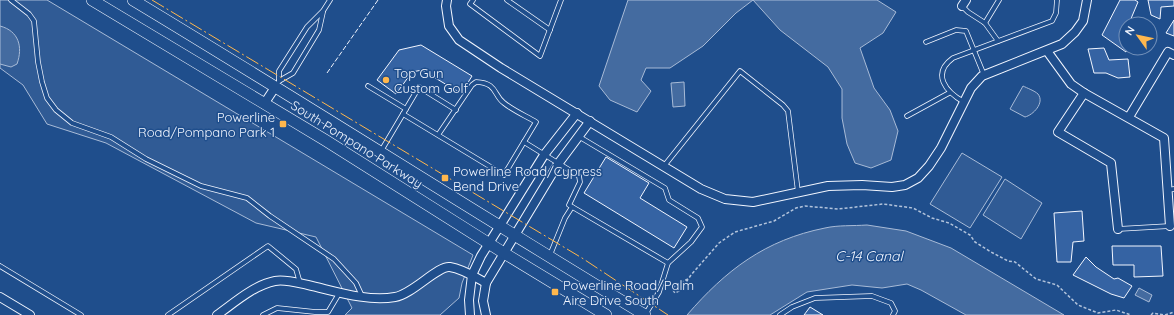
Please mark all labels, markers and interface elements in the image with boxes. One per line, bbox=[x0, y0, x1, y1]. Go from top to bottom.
north arrow bbox=[1118, 16, 1158, 56]
text: N bbox=[1122, 23, 1138, 38]
place label: Top Gun Custom Golf bbox=[394, 65, 468, 96]
marker: Top Gun Custom Golf bbox=[381, 75, 391, 85]
street label: South Pompano Parkway bbox=[288, 97, 426, 191]
place label: Powerline Road/Pompano Park 1 bbox=[138, 109, 275, 140]
marker: Powerline Road/Pompano Park 1 bbox=[278, 119, 288, 129]
place label: Powerline Road/Cypress Bend Drive bbox=[453, 163, 602, 194]
marker: Powerline Road/Cypress Bend Drive bbox=[440, 173, 450, 183]
water label: C-14 Canal bbox=[835, 247, 905, 265]
place label: Powerline Road/Palm Aire Drive South bbox=[563, 277, 694, 308]
marker: Powerline Road/Palm Aire Drive South bbox=[550, 287, 560, 297]

